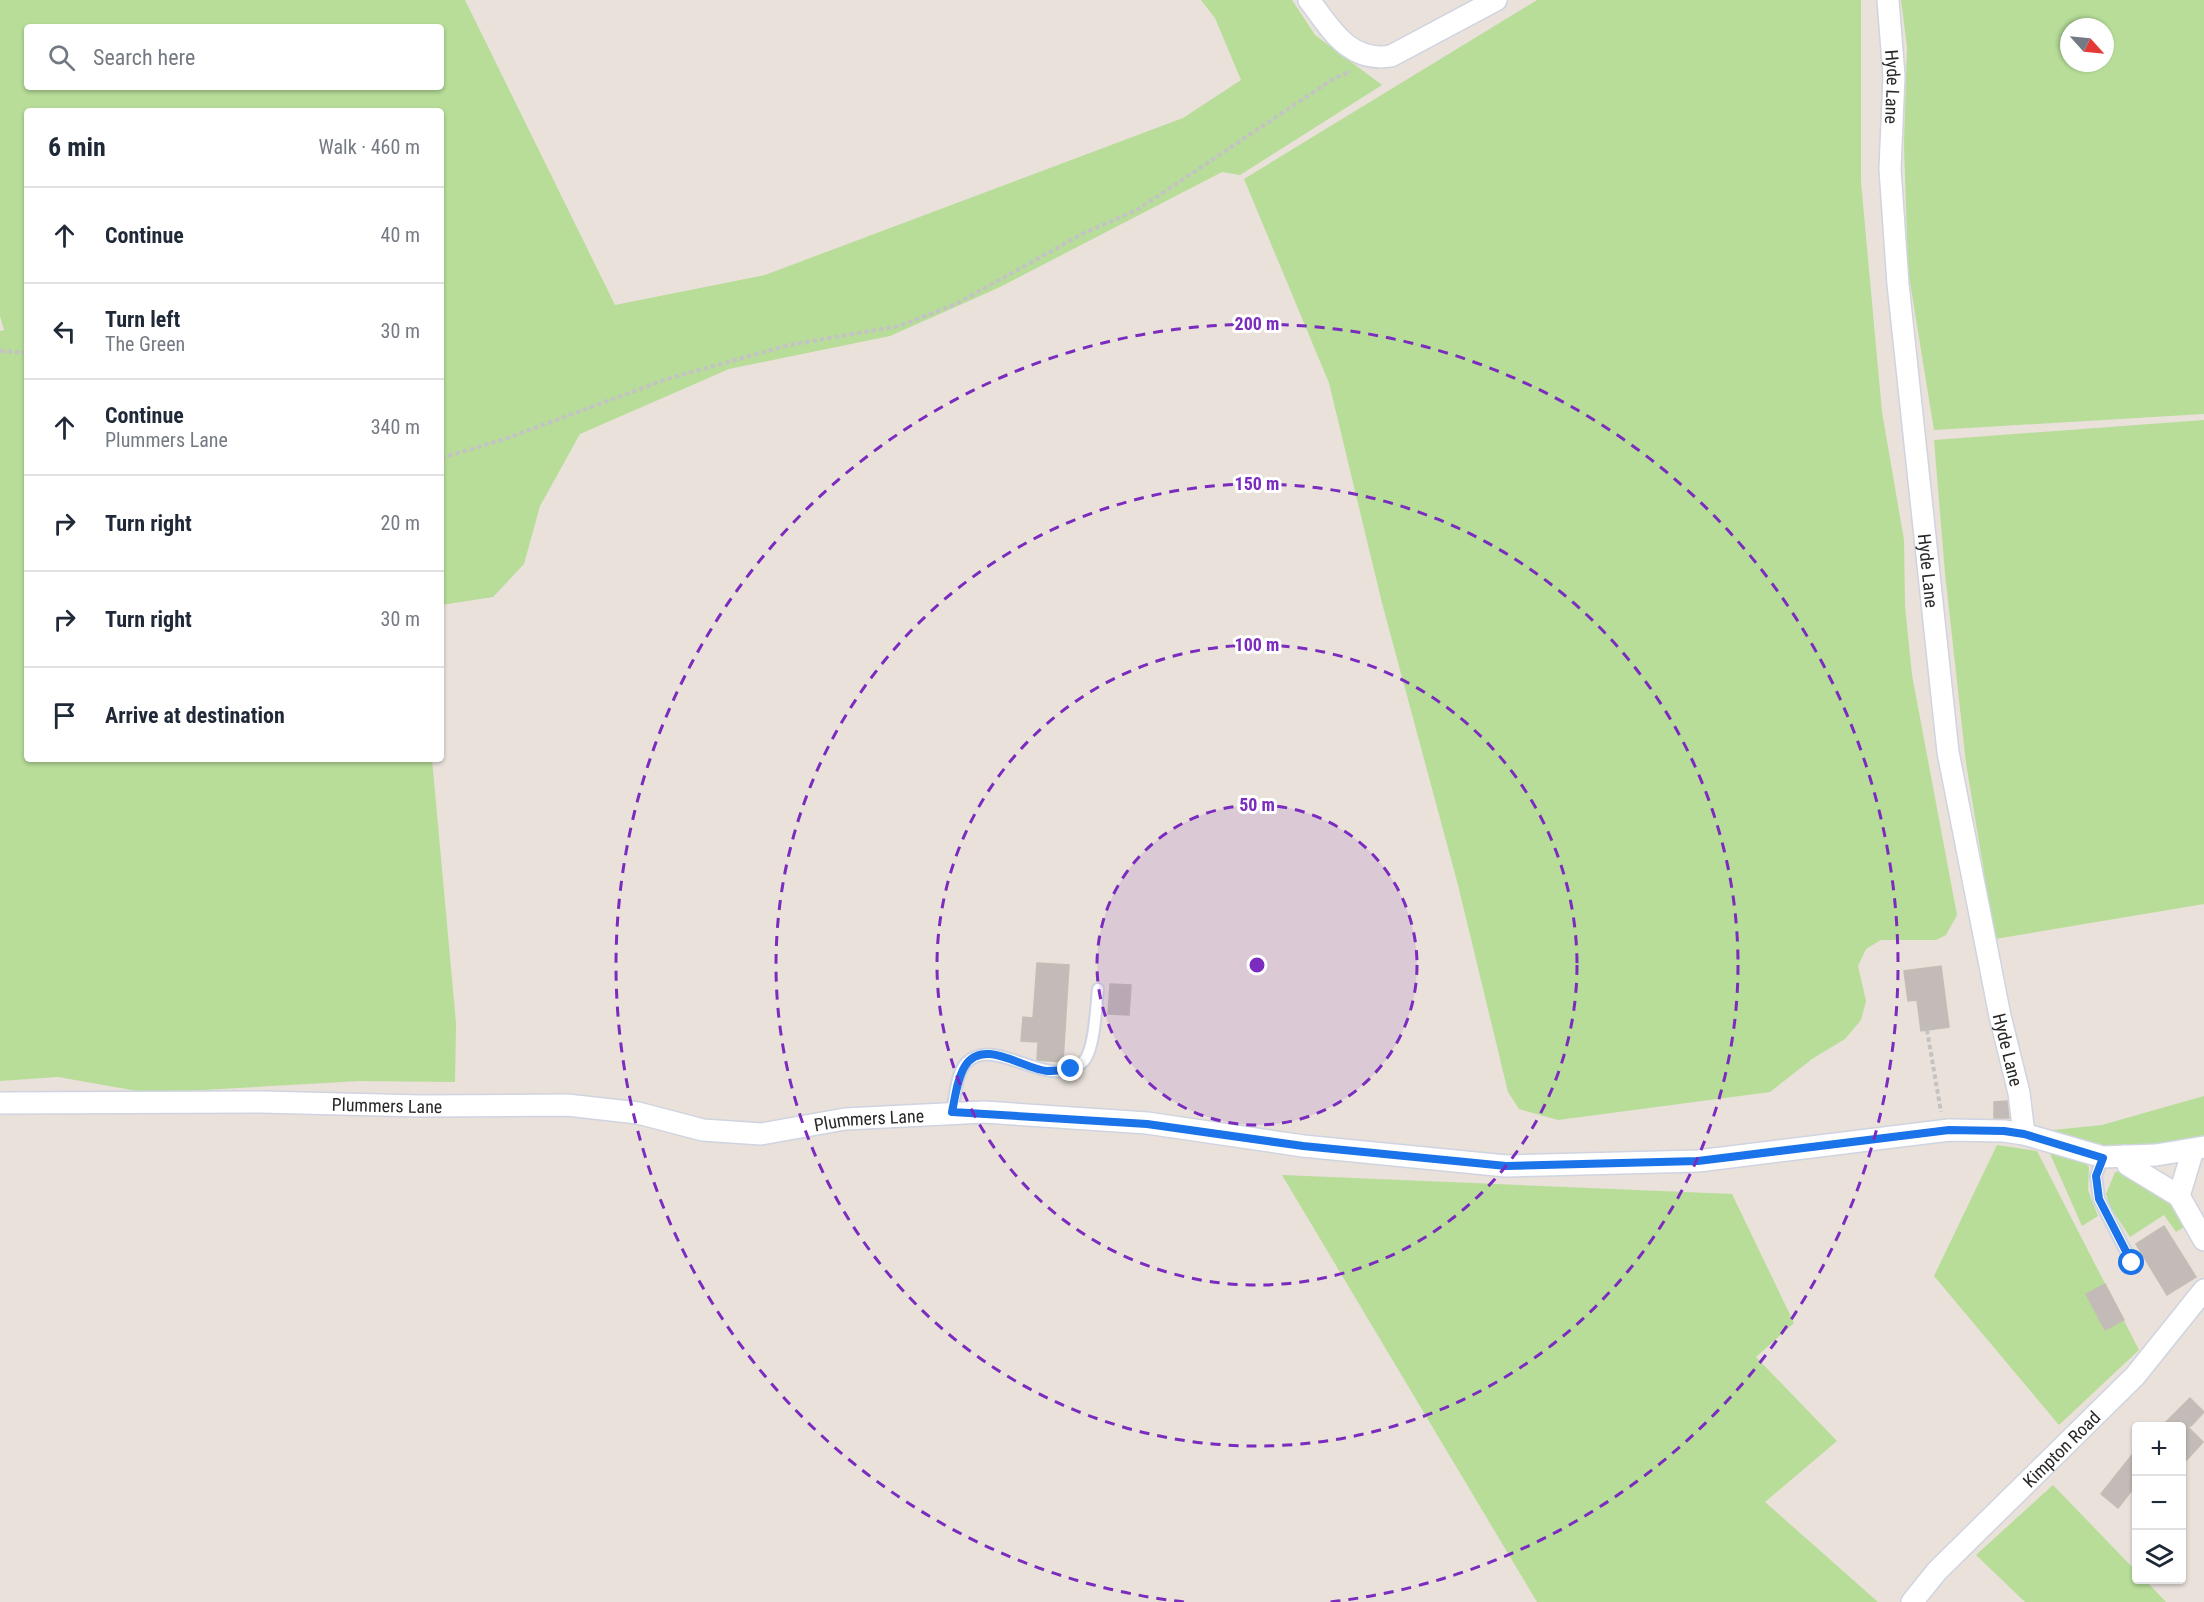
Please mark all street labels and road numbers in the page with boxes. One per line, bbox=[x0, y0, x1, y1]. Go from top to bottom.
street label: Hyde Lane bbox=[1881, 49, 1905, 124]
street label: Hyde Lane bbox=[1914, 533, 1943, 609]
street label: Hyde Lane bbox=[1989, 1011, 2027, 1088]
street label: Plummers Lane bbox=[331, 1093, 442, 1117]
street label: Plummers Lane bbox=[812, 1105, 925, 1135]
street label: Kimpton Road bbox=[2018, 1406, 2104, 1491]

